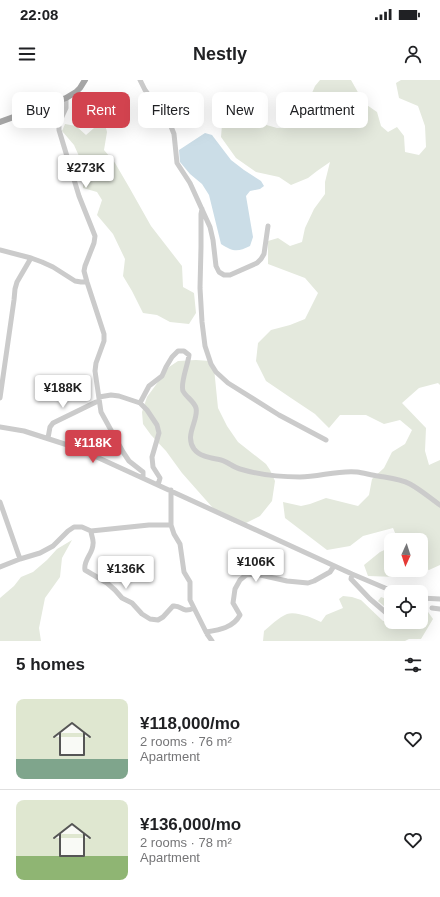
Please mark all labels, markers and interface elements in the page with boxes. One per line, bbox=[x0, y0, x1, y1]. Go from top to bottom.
text: 22:08 bbox=[20, 6, 58, 23]
icon: menu bbox=[16, 43, 38, 65]
icon: person bbox=[402, 43, 424, 65]
text: Nestly bbox=[193, 44, 247, 64]
chip: Buy bbox=[12, 92, 64, 128]
chip: Rent bbox=[72, 92, 130, 128]
chip: Filters bbox=[138, 92, 204, 128]
chip: New bbox=[212, 92, 268, 128]
chip: Apartment bbox=[276, 92, 368, 128]
pin: ¥273K bbox=[58, 155, 114, 189]
text: ¥273K bbox=[67, 160, 105, 175]
pin: ¥188K bbox=[35, 375, 91, 409]
text: ¥188K bbox=[44, 380, 82, 395]
pin: ¥118K bbox=[65, 430, 121, 464]
text: ¥118K bbox=[74, 435, 112, 450]
north arrow bbox=[384, 533, 428, 577]
map controls bbox=[384, 533, 428, 629]
pin: ¥106K bbox=[228, 549, 284, 583]
text: ¥106K bbox=[237, 554, 275, 569]
pin: ¥136K bbox=[98, 556, 154, 590]
text: ¥136K bbox=[107, 561, 145, 576]
button: locate bbox=[384, 585, 428, 629]
icon: filters bbox=[402, 654, 424, 676]
text: 5 homes bbox=[16, 655, 85, 674]
text: ¥118,000/mo bbox=[140, 714, 240, 733]
icon: home bbox=[48, 715, 96, 763]
icon: heart bbox=[402, 728, 424, 750]
text: 2 rooms · 76 m² bbox=[140, 734, 232, 749]
text: Apartment bbox=[140, 749, 200, 764]
text: ¥136,000/mo bbox=[140, 815, 241, 834]
icon: home bbox=[48, 816, 96, 864]
icon: heart bbox=[402, 829, 424, 851]
text: 2 rooms · 78 m² bbox=[140, 835, 232, 850]
text: Apartment bbox=[140, 850, 200, 865]

